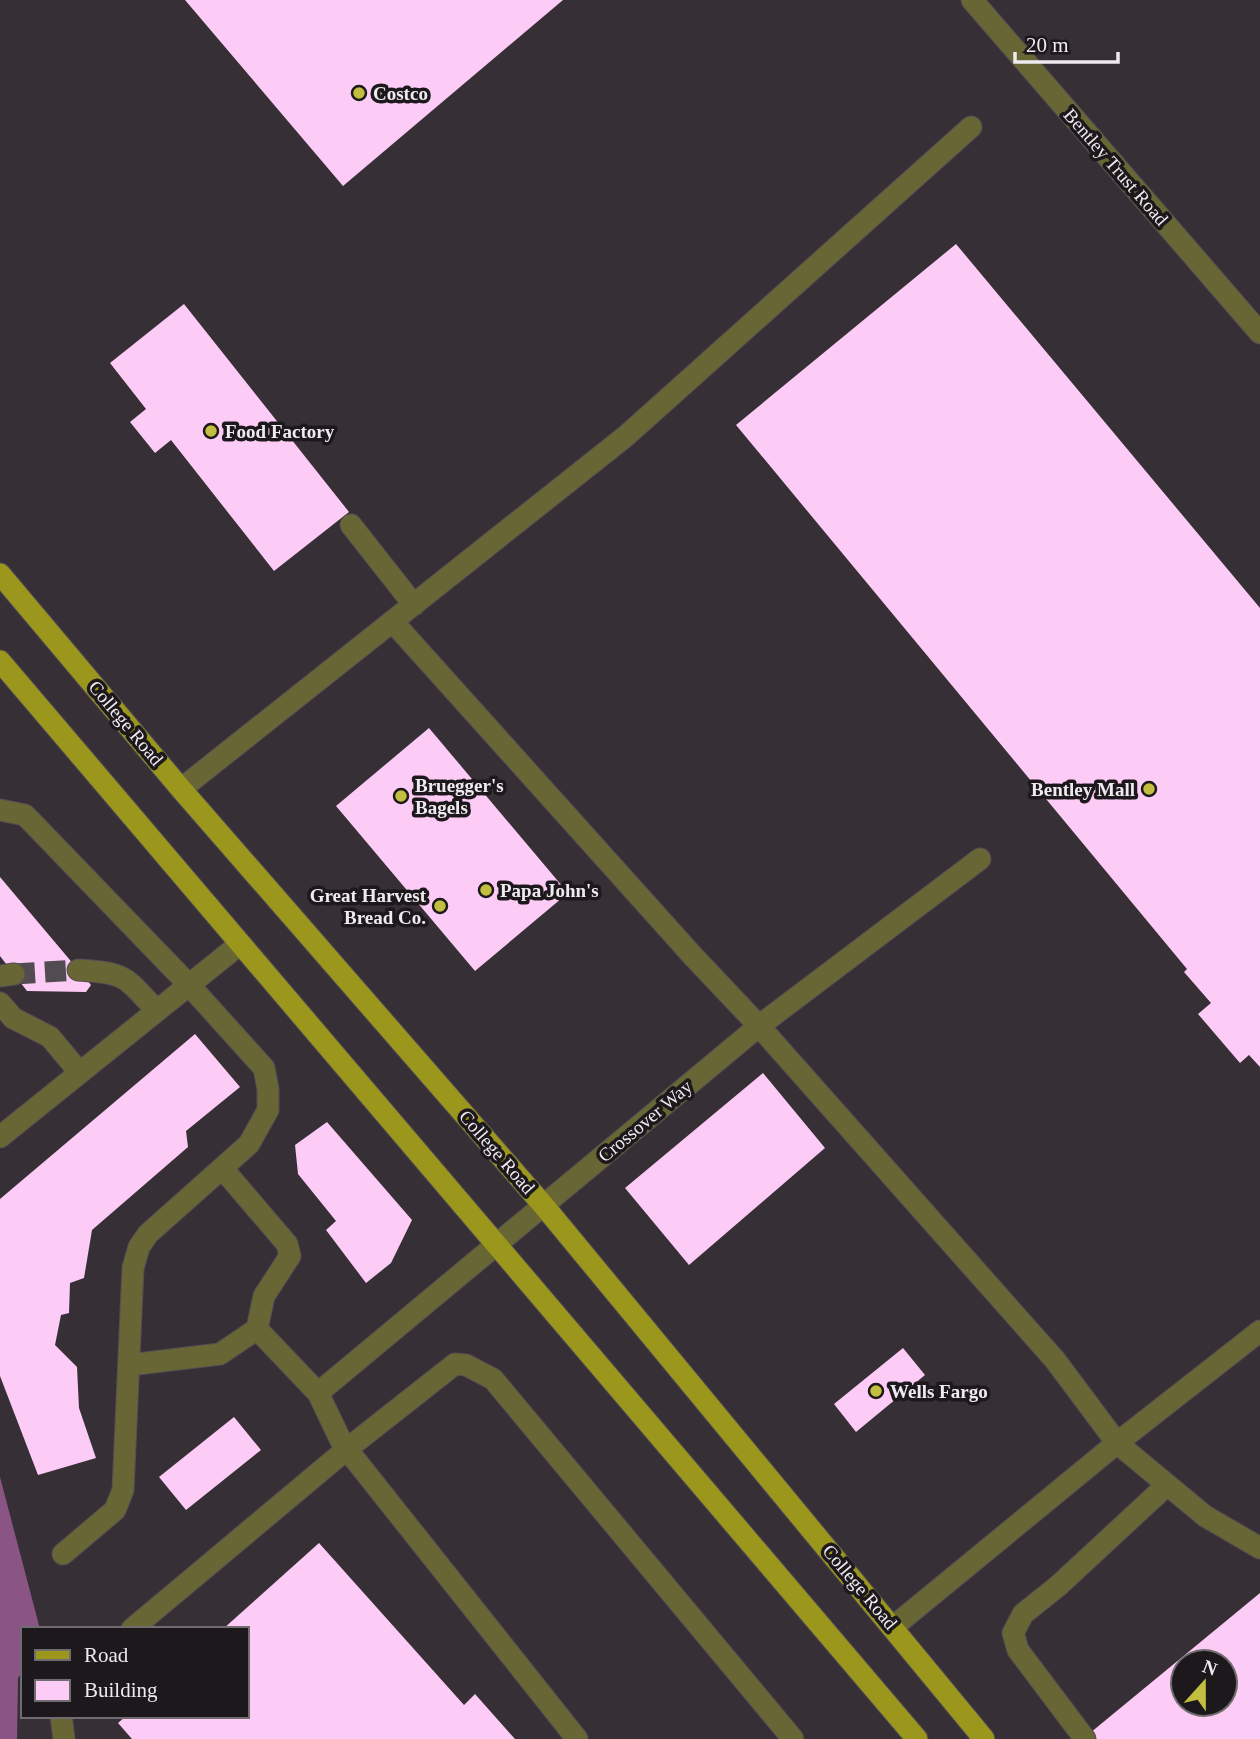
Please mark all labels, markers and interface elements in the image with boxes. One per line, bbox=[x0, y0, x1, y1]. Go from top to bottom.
scale bar bbox=[1015, 21, 1118, 65]
text: 20 m bbox=[1026, 33, 1069, 57]
place label: Costco bbox=[373, 83, 428, 104]
marker: Costco bbox=[351, 85, 367, 101]
street label: Bentley Trust Road bbox=[1060, 104, 1173, 230]
place label: Food Factory bbox=[225, 421, 335, 442]
marker: Food Factory bbox=[203, 423, 219, 439]
street label: College Road bbox=[85, 676, 168, 770]
place label: Bruegger's Bagels bbox=[415, 775, 504, 818]
place label: Bentley Mall bbox=[1031, 779, 1135, 800]
marker: Bentley Mall bbox=[1141, 781, 1157, 797]
marker: Bruegger's Bagels bbox=[393, 788, 409, 804]
place label: Papa John's bbox=[500, 880, 599, 901]
marker: Papa John's bbox=[478, 882, 494, 898]
place label: Great Harvest Bread Co. bbox=[310, 885, 427, 928]
marker: Great Harvest Bread Co. bbox=[432, 898, 448, 914]
street label: Crossover Way bbox=[594, 1075, 696, 1166]
street label: College Road bbox=[455, 1106, 539, 1198]
place label: Wells Fargo bbox=[890, 1381, 988, 1402]
marker: Wells Fargo bbox=[868, 1383, 884, 1399]
street label: College Road bbox=[819, 1540, 902, 1634]
legend bbox=[21, 1627, 248, 1718]
text: Road bbox=[84, 1643, 129, 1667]
north arrow bbox=[1169, 1648, 1239, 1718]
text: N bbox=[1200, 1655, 1220, 1680]
text: Building bbox=[84, 1678, 158, 1702]

